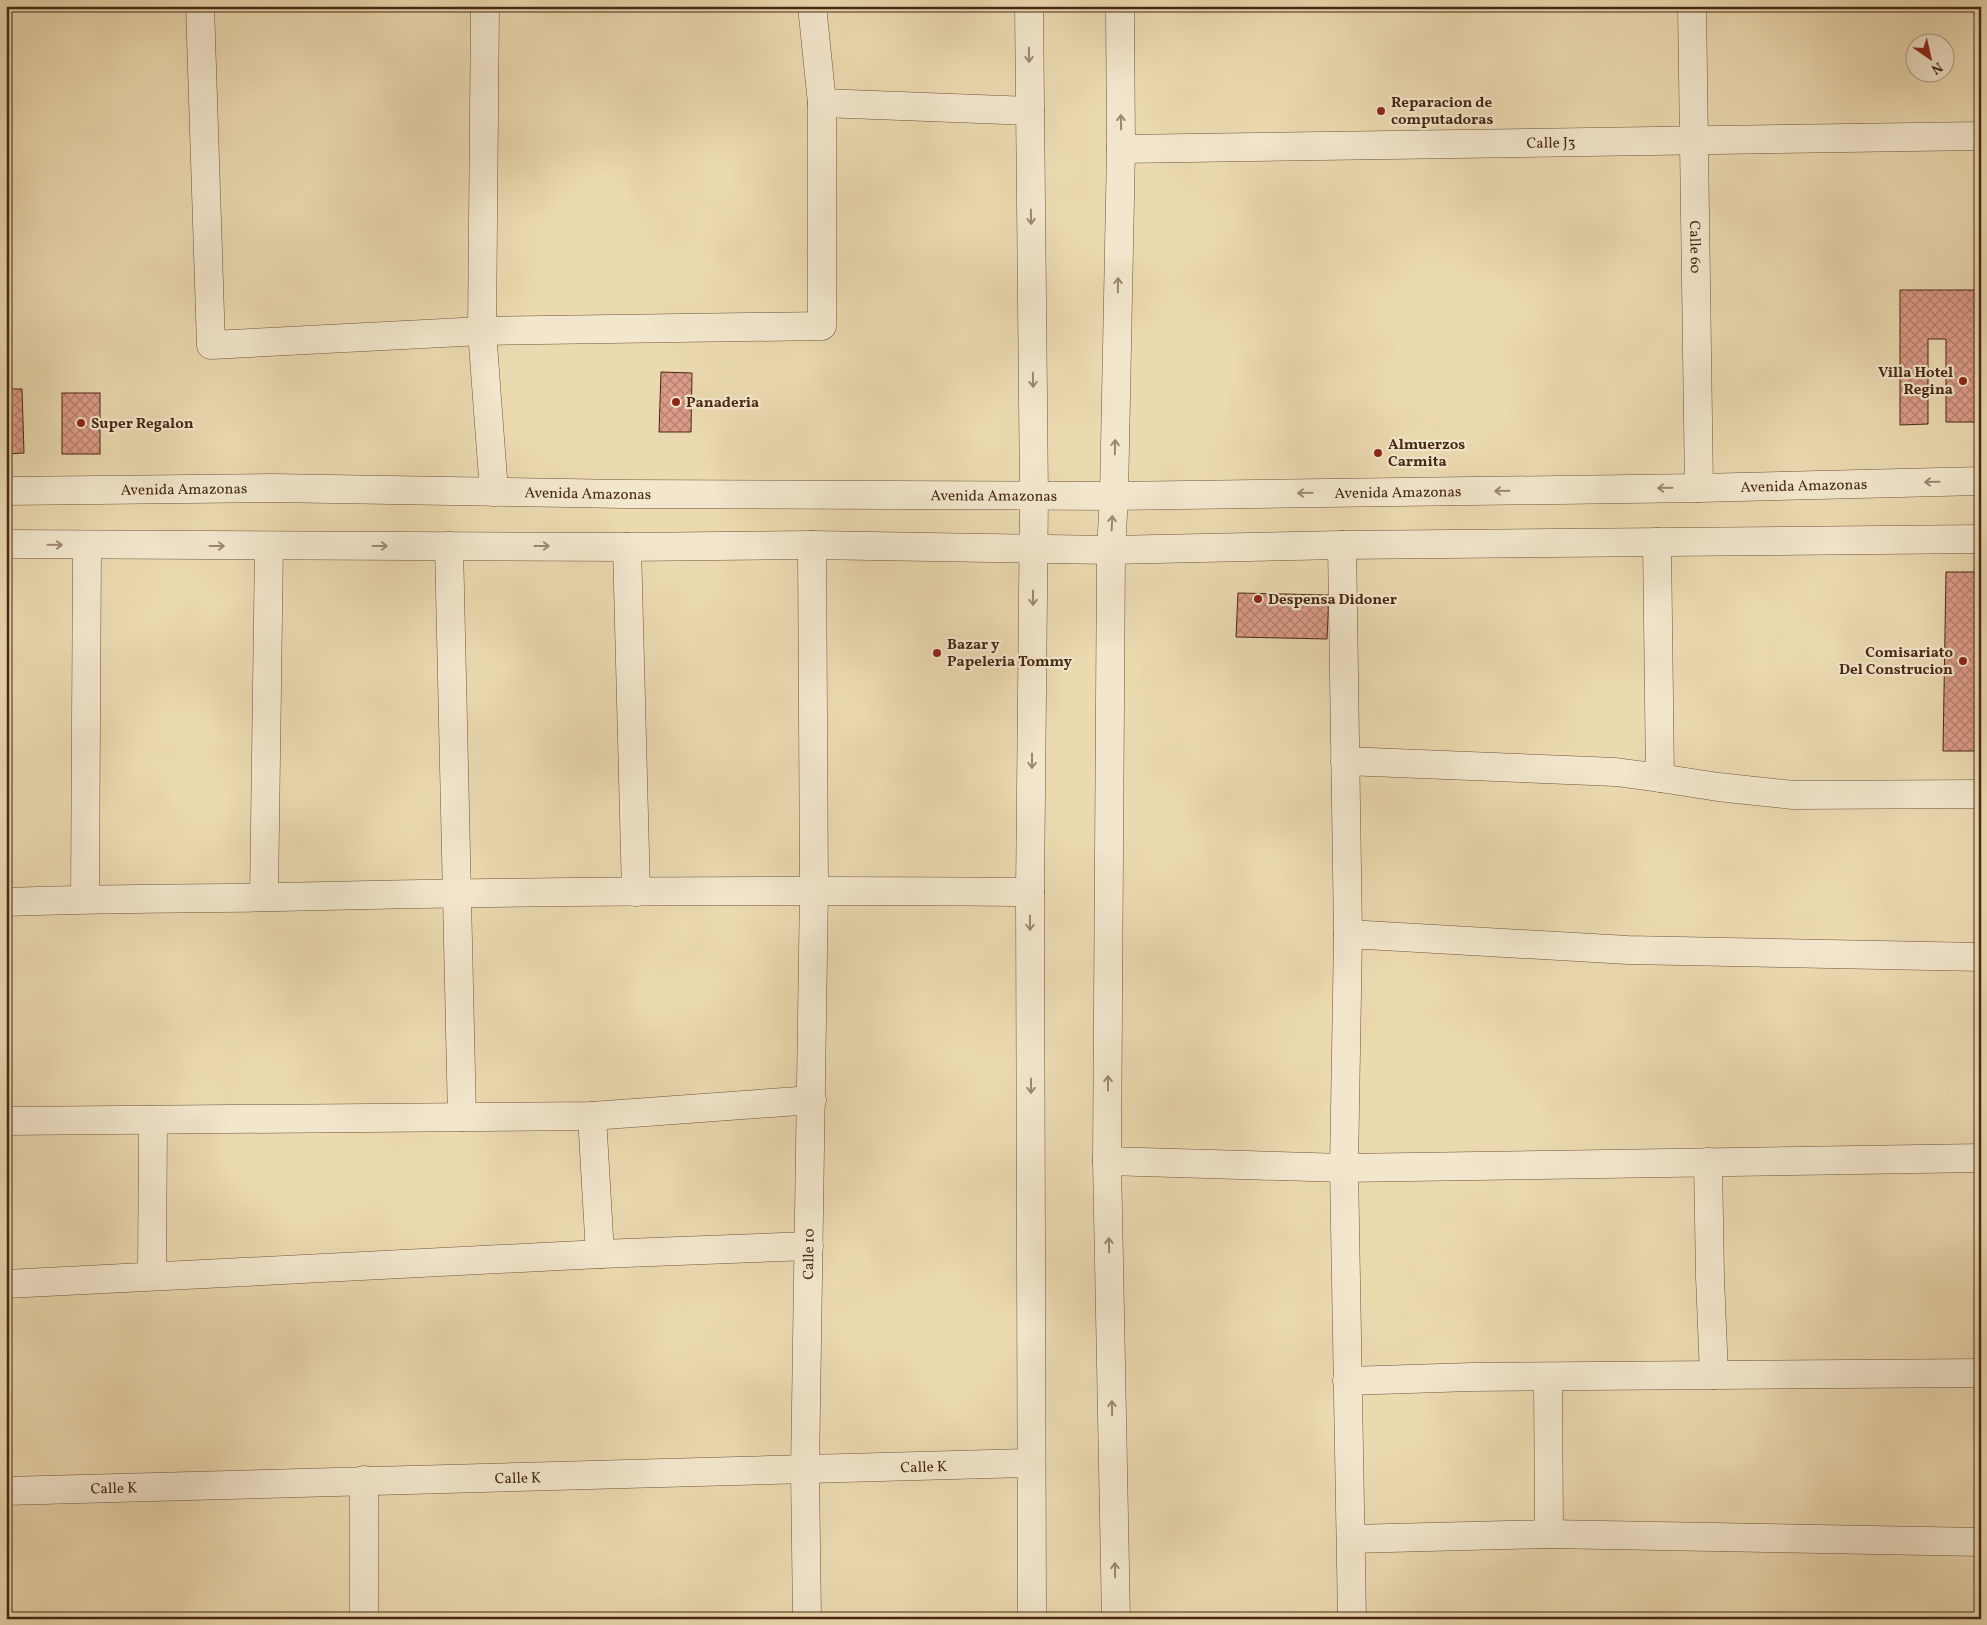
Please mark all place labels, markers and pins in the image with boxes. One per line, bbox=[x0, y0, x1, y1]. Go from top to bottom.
place label: Reparacion de computadoras bbox=[1391, 93, 1493, 131]
marker: Reparacion de computadoras bbox=[1375, 105, 1387, 117]
place label: Villa Hotel Regina bbox=[1878, 363, 1953, 401]
marker: Villa Hotel Regina bbox=[1957, 375, 1969, 387]
place label: Panaderia bbox=[686, 393, 759, 414]
marker: Panaderia bbox=[670, 396, 682, 408]
place label: Super Regalon bbox=[91, 414, 194, 435]
marker: Super Regalon bbox=[75, 417, 87, 429]
place label: Almuerzos Carmita bbox=[1388, 435, 1465, 473]
marker: Almuerzos Carmita bbox=[1372, 447, 1384, 459]
place label: Despensa Didoner bbox=[1268, 590, 1397, 611]
marker: Despensa Didoner bbox=[1252, 593, 1264, 605]
place label: Bazar y Papeleria Tommy bbox=[947, 635, 1072, 673]
place label: Comisariato Del Construcion bbox=[1839, 643, 1953, 681]
marker: Bazar y Papeleria Tommy bbox=[931, 647, 943, 659]
marker: Comisariato Del Construcion bbox=[1957, 655, 1969, 667]

